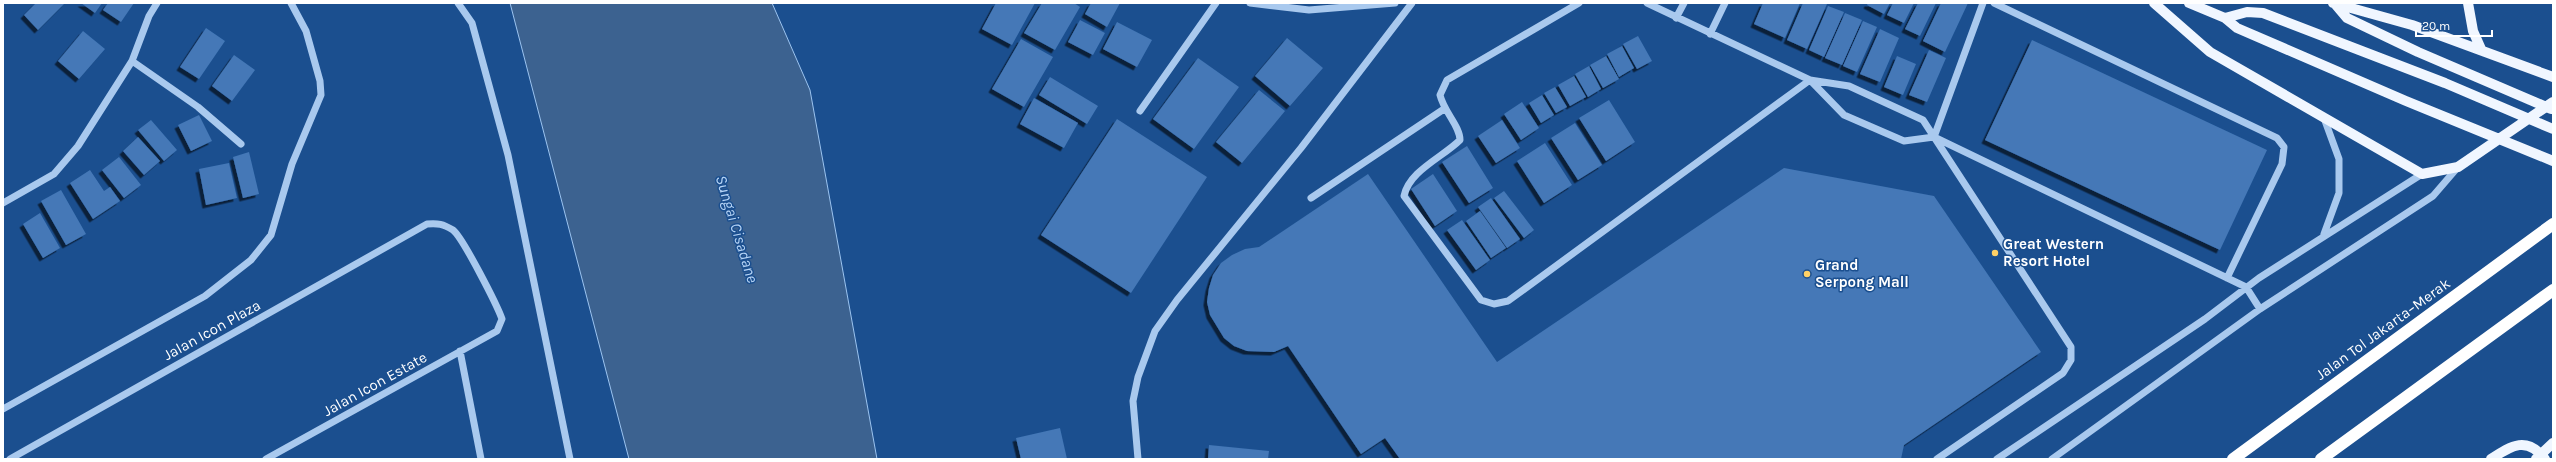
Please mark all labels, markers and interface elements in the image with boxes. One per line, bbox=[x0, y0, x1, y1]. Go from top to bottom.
scale bar bbox=[2416, 12, 2492, 38]
text: 20 m bbox=[2422, 19, 2450, 33]
water label: Sungai Cisadane bbox=[712, 173, 763, 286]
place label: Great Western Resort Hotel bbox=[2003, 235, 2104, 270]
marker: Great Western Resort Hotel bbox=[1990, 248, 2000, 258]
place label: Grand Serpong Mall bbox=[1815, 256, 1909, 291]
marker: Grand Serpong Mall bbox=[1802, 269, 1812, 279]
street label: Jalan Tol Jakarta–Merak bbox=[2312, 274, 2454, 384]
street label: Jalan Icon Plaza bbox=[160, 296, 264, 364]
street label: Jalan Icon Estate bbox=[320, 348, 430, 420]

